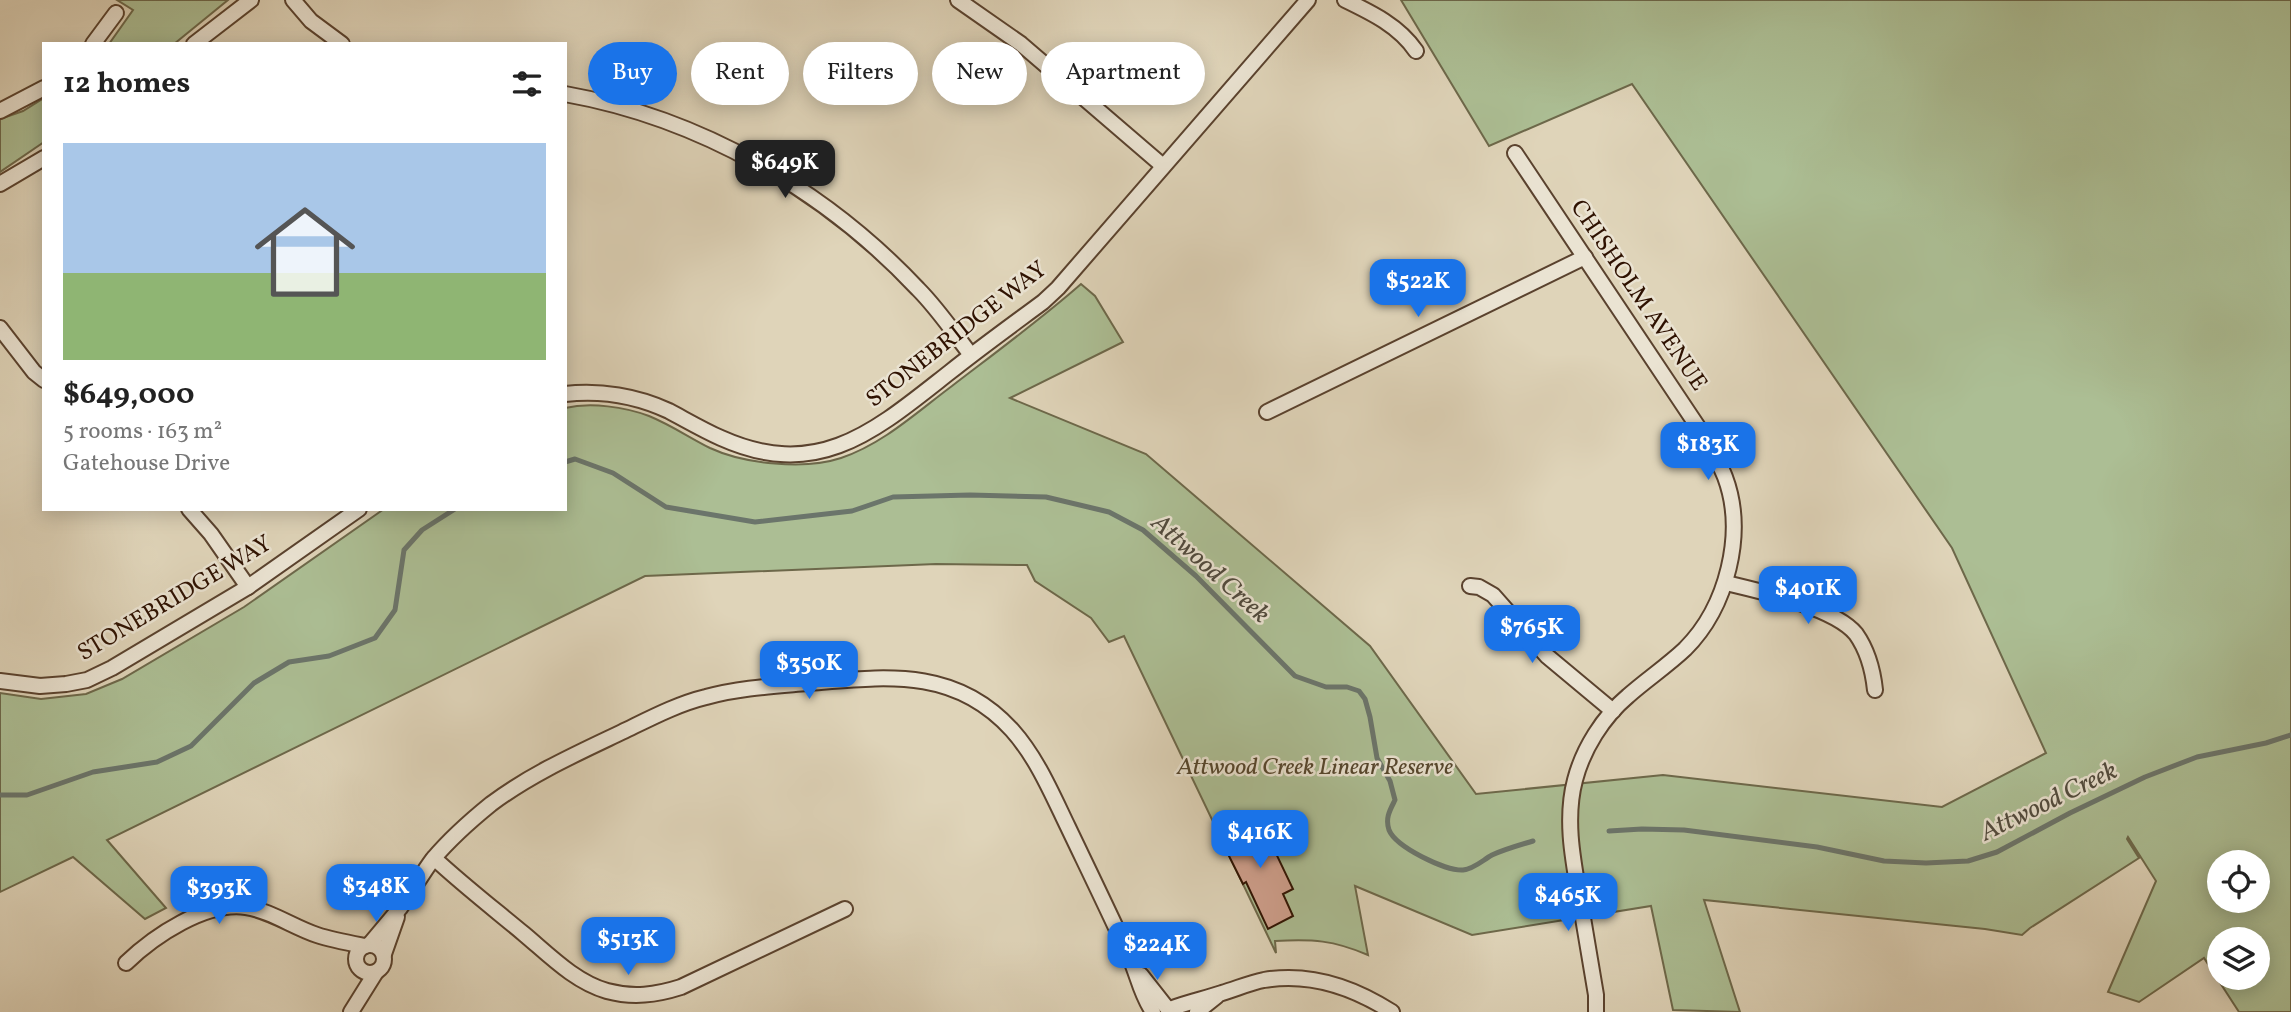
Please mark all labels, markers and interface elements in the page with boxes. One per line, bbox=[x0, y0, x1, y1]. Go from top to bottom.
chip: Buy bbox=[588, 42, 677, 105]
chip: Rent bbox=[691, 42, 789, 105]
chip: Filters bbox=[803, 42, 918, 105]
chip: New bbox=[932, 42, 1027, 105]
chip: Apartment bbox=[1041, 42, 1205, 105]
text: 12 homes bbox=[63, 63, 190, 105]
icon: filters bbox=[508, 65, 546, 103]
pin: $649K bbox=[736, 140, 834, 200]
text: $649K bbox=[751, 147, 819, 179]
icon: home bbox=[242, 189, 368, 315]
street label: CHISHOLM AVENUE bbox=[1561, 194, 1715, 398]
street label: STONEBRIDGE WAY bbox=[859, 254, 1055, 416]
pin: $522K bbox=[1369, 260, 1467, 319]
text: $522K bbox=[1386, 266, 1450, 298]
text: $649,000 bbox=[63, 374, 194, 416]
text: 5 rooms · 163 m² bbox=[63, 416, 222, 448]
pin: $183K bbox=[1659, 422, 1757, 482]
text: $183K bbox=[1677, 429, 1740, 461]
text: Gatehouse Drive bbox=[63, 448, 230, 480]
water label: Attwood Creek bbox=[1142, 505, 1277, 632]
street label: STONEBRIDGE WAY bbox=[71, 527, 279, 671]
pin: $401K bbox=[1759, 566, 1857, 626]
text: $401K bbox=[1775, 573, 1841, 605]
pin: $765K bbox=[1483, 606, 1581, 665]
text: $765K bbox=[1500, 612, 1564, 644]
pin: $350K bbox=[760, 642, 858, 701]
text: $350K bbox=[776, 648, 842, 680]
park label: Attwood Creek Linear Reserve bbox=[1176, 751, 1453, 785]
water label: Attwood Creek bbox=[1973, 753, 2124, 851]
pin: $416K bbox=[1211, 810, 1309, 870]
text: $416K bbox=[1227, 817, 1293, 849]
map controls bbox=[2207, 850, 2270, 990]
button: locate bbox=[2207, 850, 2270, 913]
pin: $348K bbox=[327, 864, 425, 924]
pin: $393K bbox=[170, 866, 268, 926]
text: $348K bbox=[342, 871, 410, 903]
text: $393K bbox=[186, 873, 252, 905]
pin: $465K bbox=[1519, 874, 1617, 933]
text: $465K bbox=[1534, 880, 1602, 912]
pin: $513K bbox=[579, 918, 677, 977]
pin: $224K bbox=[1108, 922, 1206, 982]
text: $513K bbox=[597, 924, 659, 956]
button: layers bbox=[2207, 927, 2270, 990]
text: $224K bbox=[1123, 929, 1191, 961]

